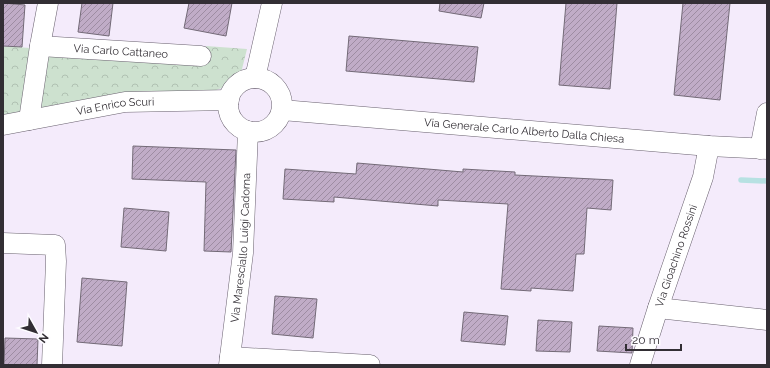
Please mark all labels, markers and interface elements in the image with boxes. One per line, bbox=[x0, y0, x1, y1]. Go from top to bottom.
street label: Via Carlo Cattaneo bbox=[73, 42, 169, 60]
street label: Via Enrico Scuri bbox=[75, 95, 154, 118]
street label: Via Generale Carlo Alberto Dalla Chiesa bbox=[424, 116, 625, 145]
street label: Via Maresciallo Luigi Cadorna bbox=[228, 173, 253, 323]
street label: Via Gioachino Rossini bbox=[652, 203, 700, 309]
north arrow bbox=[16, 312, 56, 352]
scale bar bbox=[626, 326, 681, 352]
text: N bbox=[36, 331, 51, 345]
text: 20 m bbox=[632, 333, 660, 347]

